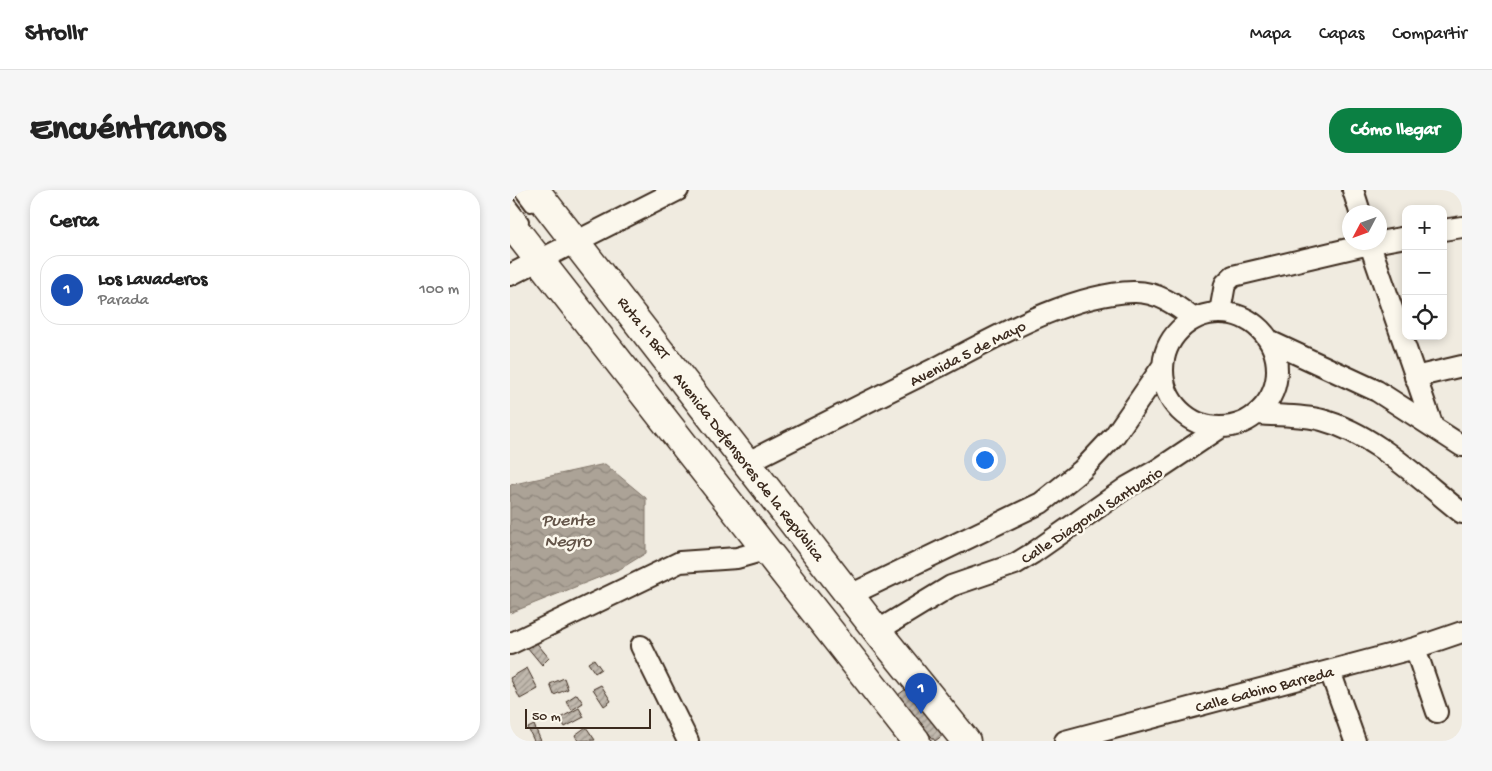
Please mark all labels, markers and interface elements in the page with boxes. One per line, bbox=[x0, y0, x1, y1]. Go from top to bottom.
text: Strollr bbox=[25, 20, 86, 49]
text: Mapa bbox=[1250, 24, 1291, 45]
text: Capas bbox=[1319, 24, 1364, 45]
text: Compartir bbox=[1392, 24, 1467, 45]
button: Cómo llegar bbox=[1329, 108, 1462, 153]
text: Encuéntranos bbox=[30, 110, 225, 151]
north arrow bbox=[1342, 205, 1387, 250]
map controls bbox=[1402, 205, 1447, 340]
button: + bbox=[1402, 205, 1447, 250]
text: Cerca bbox=[50, 210, 98, 235]
button: − bbox=[1402, 250, 1447, 295]
text: Los Lavaderos bbox=[98, 269, 207, 292]
text: 1 bbox=[64, 281, 70, 300]
text: 100 m bbox=[419, 281, 459, 300]
text: Parada bbox=[98, 292, 149, 311]
street label: Ruta L1 BRT bbox=[612, 294, 673, 365]
button: locate bbox=[1402, 295, 1447, 340]
street label: Avenida 5 de Mayo bbox=[907, 318, 1030, 393]
street label: Avenida Defensores de la República bbox=[668, 370, 828, 567]
your location bbox=[972, 447, 998, 473]
street label: Calle Diagonal Santuario bbox=[1019, 464, 1167, 570]
water label: Puente Negro bbox=[542, 511, 595, 553]
street label: Calle Gabino Barreda bbox=[1194, 664, 1337, 719]
pin: 1 bbox=[905, 673, 937, 714]
scale bar bbox=[525, 706, 651, 729]
text: 50 m bbox=[532, 709, 561, 726]

